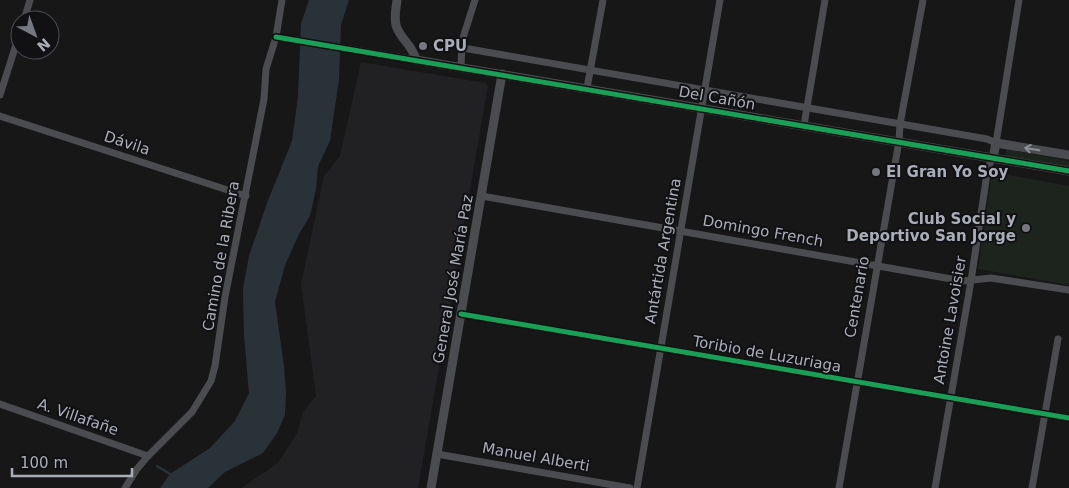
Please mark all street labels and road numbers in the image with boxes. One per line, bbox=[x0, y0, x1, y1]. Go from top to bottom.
street label: Del Cañón bbox=[677, 82, 757, 114]
street label: Dávila bbox=[102, 127, 152, 159]
street label: Antártida Argentina bbox=[641, 177, 685, 325]
street label: Camino de la Ribera bbox=[199, 179, 243, 333]
street label: General José María Paz bbox=[429, 193, 477, 365]
street label: Domingo French bbox=[701, 212, 825, 250]
street label: Antoine Lavoisier bbox=[930, 254, 970, 385]
street label: Centenario bbox=[841, 255, 873, 339]
street label: Toribio de Luzuriaga bbox=[690, 332, 843, 376]
street label: A. Villafañe bbox=[35, 395, 121, 439]
street label: Manuel Alberti bbox=[481, 439, 591, 475]

